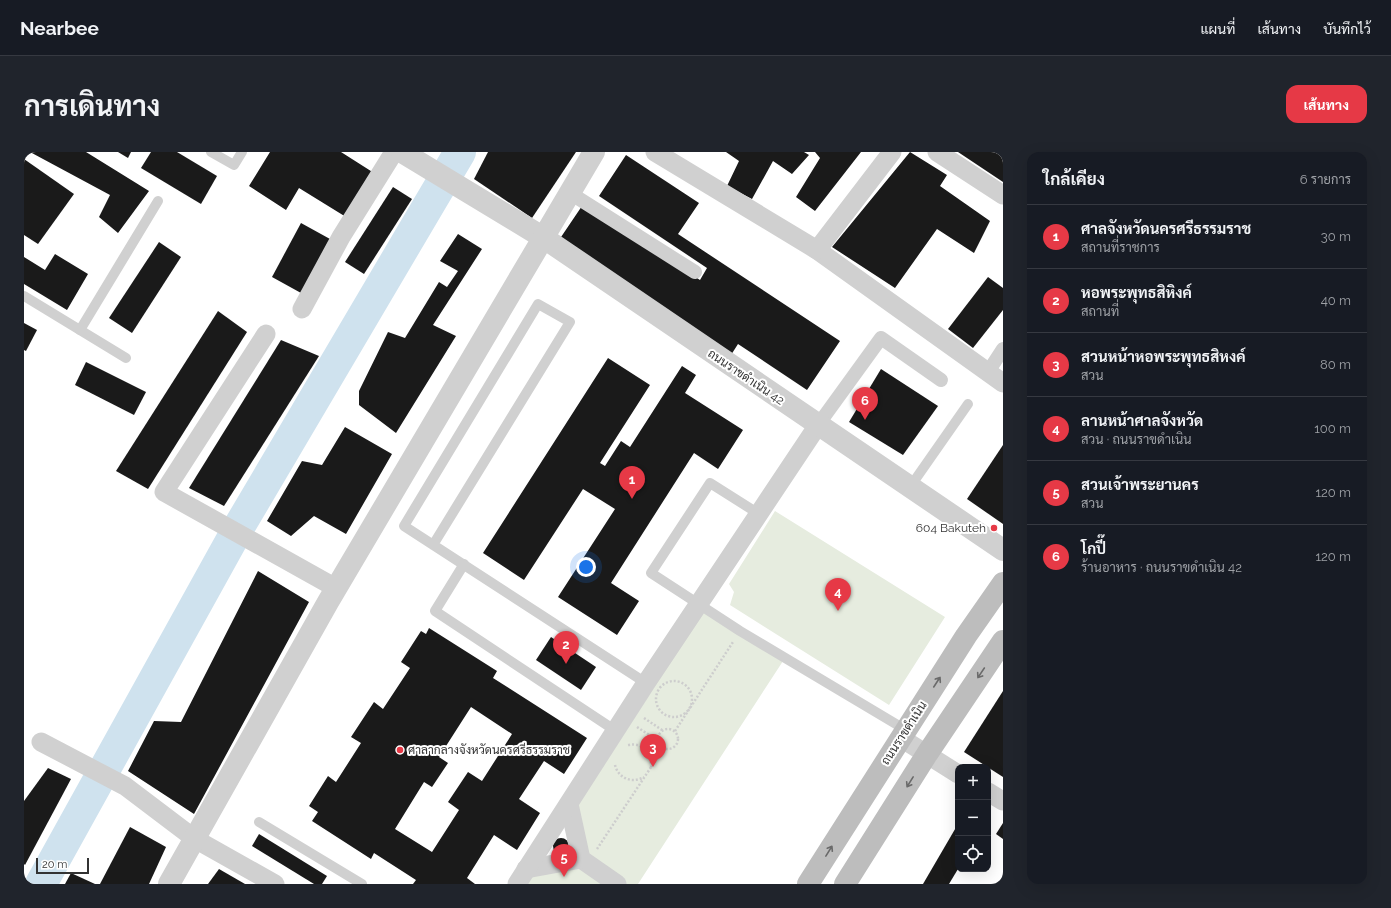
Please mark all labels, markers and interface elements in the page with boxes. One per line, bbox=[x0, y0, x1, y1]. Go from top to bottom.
text: Nearbee bbox=[20, 17, 99, 39]
text: แผนที่ bbox=[1200, 21, 1235, 37]
text: เส้นทาง bbox=[1257, 21, 1301, 37]
text: บันทึกไว้ bbox=[1323, 21, 1371, 37]
button: เส้นทาง bbox=[1286, 85, 1367, 123]
text: การเดินทาง bbox=[24, 90, 160, 123]
text: ใกล้เคียง bbox=[1043, 169, 1105, 189]
text: 6 รายการ bbox=[1300, 172, 1351, 187]
text: ศาลจังหวัดนครศรีธรรมราช bbox=[1081, 220, 1251, 238]
text: 1 bbox=[1053, 229, 1059, 244]
text: 30 m bbox=[1321, 229, 1351, 244]
text: สถานที่ราชการ bbox=[1081, 240, 1160, 255]
text: หอพระพุทธสิหิงค์ bbox=[1081, 284, 1192, 302]
text: 2 bbox=[1052, 293, 1060, 308]
text: 40 m bbox=[1321, 293, 1351, 308]
text: สถานที่ bbox=[1081, 304, 1119, 319]
street label: ถนนราขดำเนิน 42 bbox=[705, 346, 787, 408]
text: สวนหน้าหอพระพุทธสิหงค์ bbox=[1081, 348, 1246, 366]
text: 3 bbox=[1052, 357, 1060, 372]
text: 80 m bbox=[1320, 357, 1351, 372]
text: สวน bbox=[1081, 368, 1103, 383]
pin: 6 bbox=[852, 387, 878, 420]
text: ลานหน้าศาลจังหวัด bbox=[1081, 412, 1203, 430]
text: 4 bbox=[1052, 421, 1060, 436]
text: 100 m bbox=[1314, 421, 1351, 436]
text: สวน · ถนนราขดำเนิน bbox=[1081, 432, 1192, 447]
pin: 1 bbox=[619, 466, 645, 499]
text: สวนเจ้าพระยานคร bbox=[1081, 476, 1199, 494]
text: 5 bbox=[1052, 485, 1060, 500]
text: 120 m bbox=[1315, 485, 1351, 500]
text: สวน bbox=[1081, 496, 1103, 511]
place label: 604 Bakuteh bbox=[916, 521, 986, 535]
marker: 604 Bakuteh bbox=[989, 523, 999, 533]
text: โกปี๊ bbox=[1081, 540, 1106, 558]
text: 6 bbox=[1052, 549, 1060, 564]
text: 120 m bbox=[1315, 549, 1351, 564]
your location bbox=[576, 557, 596, 577]
text: ร้านอาหาร · ถนนราขดำเนิน 42 bbox=[1081, 560, 1242, 575]
pin: 4 bbox=[825, 578, 851, 611]
pin: 2 bbox=[553, 631, 579, 664]
one-way arrow bbox=[977, 668, 985, 679]
one-way arrow bbox=[932, 677, 941, 688]
street label: ถนนราขดำเนิน bbox=[878, 698, 930, 767]
pin: 3 bbox=[640, 734, 666, 767]
place label: ศาลากลางจังหวัดนครศรีธรรมราช bbox=[408, 742, 570, 757]
marker: ศาลากลางจังหวัดนครศรีธรรมราช bbox=[395, 745, 405, 755]
map controls bbox=[955, 764, 991, 872]
button: + bbox=[955, 764, 991, 800]
one-way arrow bbox=[905, 776, 913, 788]
button: − bbox=[955, 800, 991, 836]
button: locate bbox=[955, 836, 991, 872]
pin: 5 bbox=[551, 844, 577, 877]
one-way arrow bbox=[825, 846, 833, 857]
scale bar bbox=[36, 856, 89, 875]
text: 20 m bbox=[42, 858, 67, 871]

